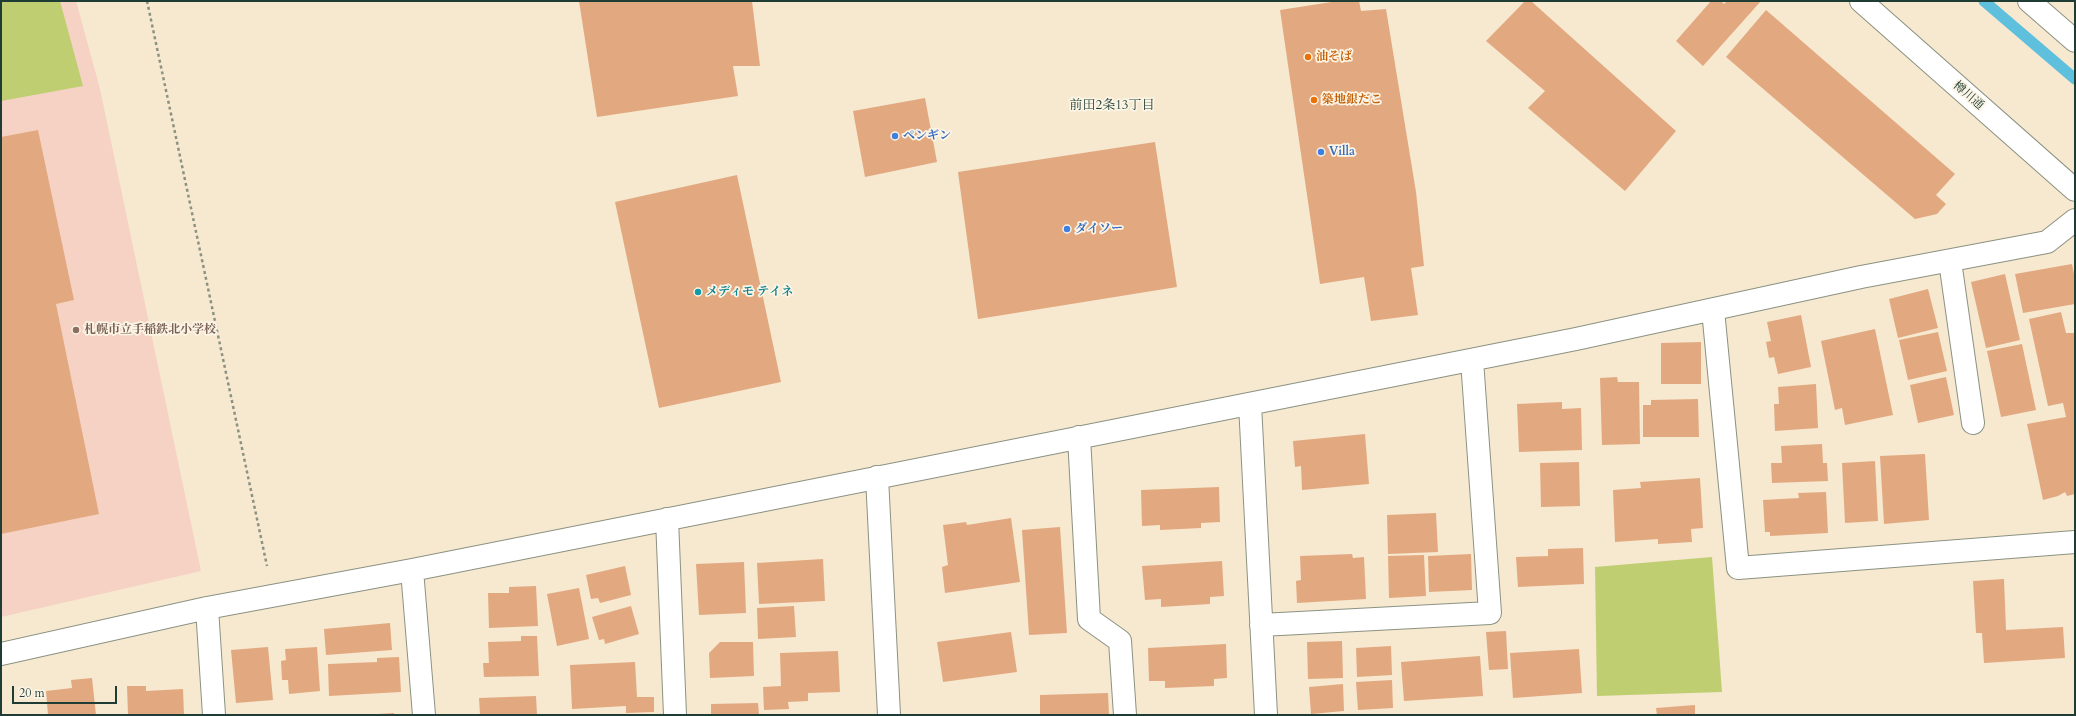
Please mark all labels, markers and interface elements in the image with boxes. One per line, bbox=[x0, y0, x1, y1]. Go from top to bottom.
place label: 油そば bbox=[1316, 50, 1352, 64]
marker: 油そば bbox=[1303, 52, 1313, 62]
street label: 樽川通 bbox=[1950, 79, 1986, 113]
place label: 築地銀だこ bbox=[1322, 93, 1382, 107]
marker: 築地銀だこ bbox=[1309, 95, 1319, 105]
district label: 前田2条13丁目 bbox=[1070, 98, 1154, 114]
place label: ペンギン bbox=[903, 129, 951, 143]
marker: ペンギン bbox=[890, 131, 900, 141]
place label: Villa bbox=[1329, 145, 1355, 159]
marker: Villa bbox=[1316, 147, 1326, 157]
place label: ダイソー bbox=[1075, 222, 1123, 236]
marker: ダイソー bbox=[1062, 224, 1072, 234]
place label: メディモ テイネ bbox=[706, 285, 793, 299]
marker: メディモ テイネ bbox=[693, 287, 703, 297]
place label: 札幌市立手稲鉄北小学校 bbox=[84, 323, 216, 337]
marker: 札幌市立手稲鉄北小学校 bbox=[71, 325, 81, 335]
scale bar bbox=[14, 678, 119, 704]
text: 20 m bbox=[19, 685, 45, 701]

